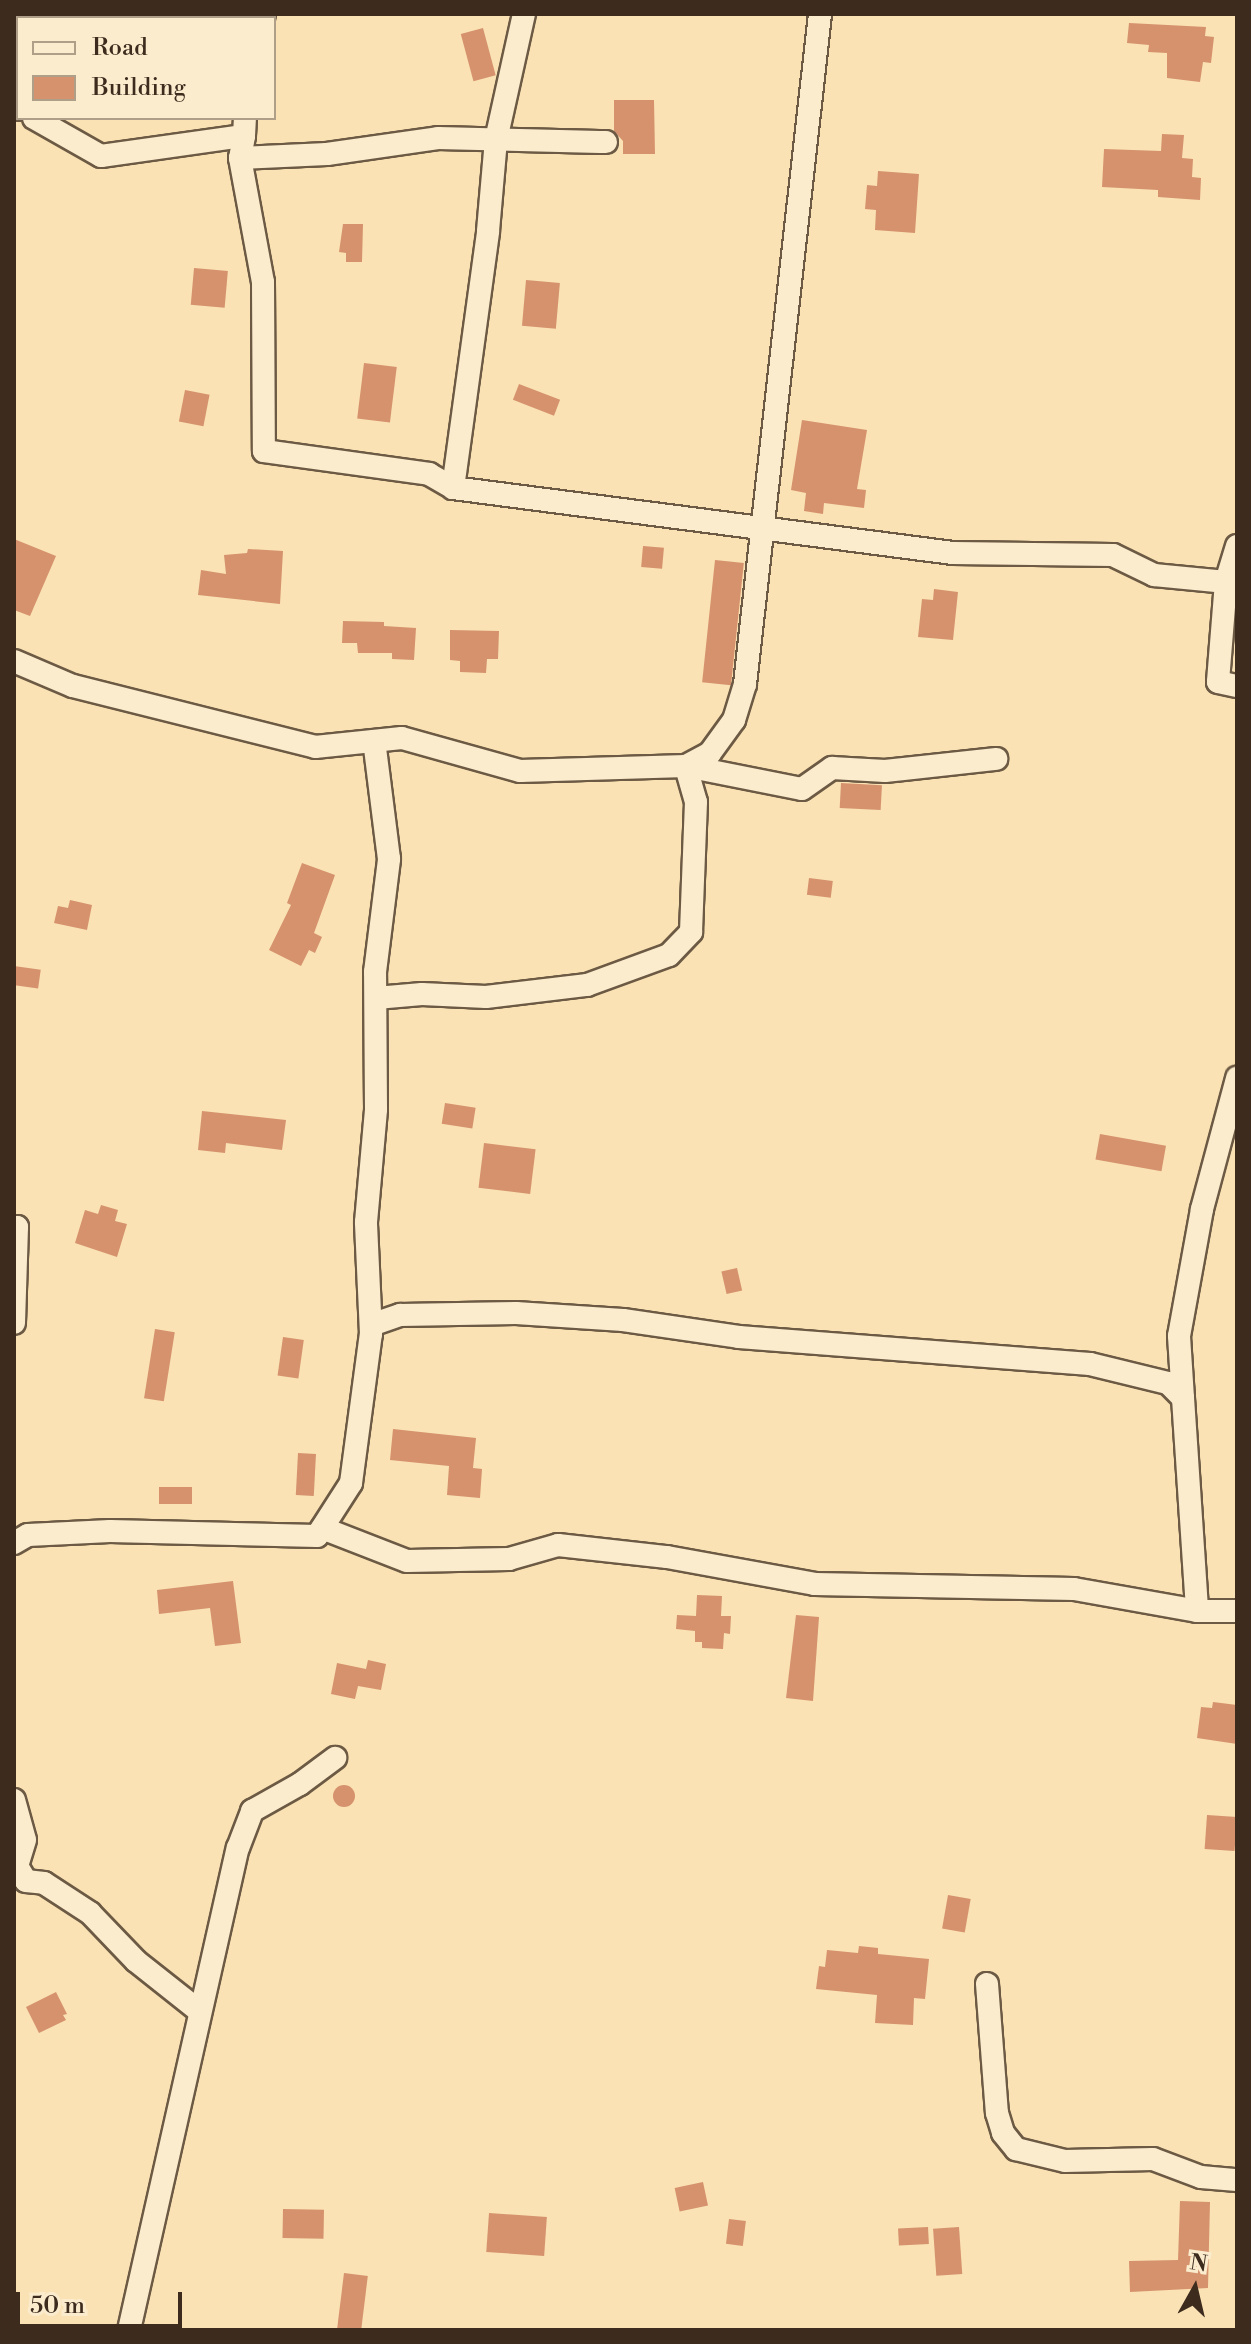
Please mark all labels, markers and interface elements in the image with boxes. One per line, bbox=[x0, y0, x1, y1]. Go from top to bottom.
legend bbox=[16, 16, 276, 120]
text: Road bbox=[92, 33, 148, 63]
text: Building bbox=[92, 73, 186, 103]
north arrow bbox=[1155, 2248, 1235, 2328]
text: N bbox=[1188, 2249, 1209, 2278]
scale bar bbox=[20, 2276, 186, 2326]
text: 50 m bbox=[30, 2291, 85, 2321]

